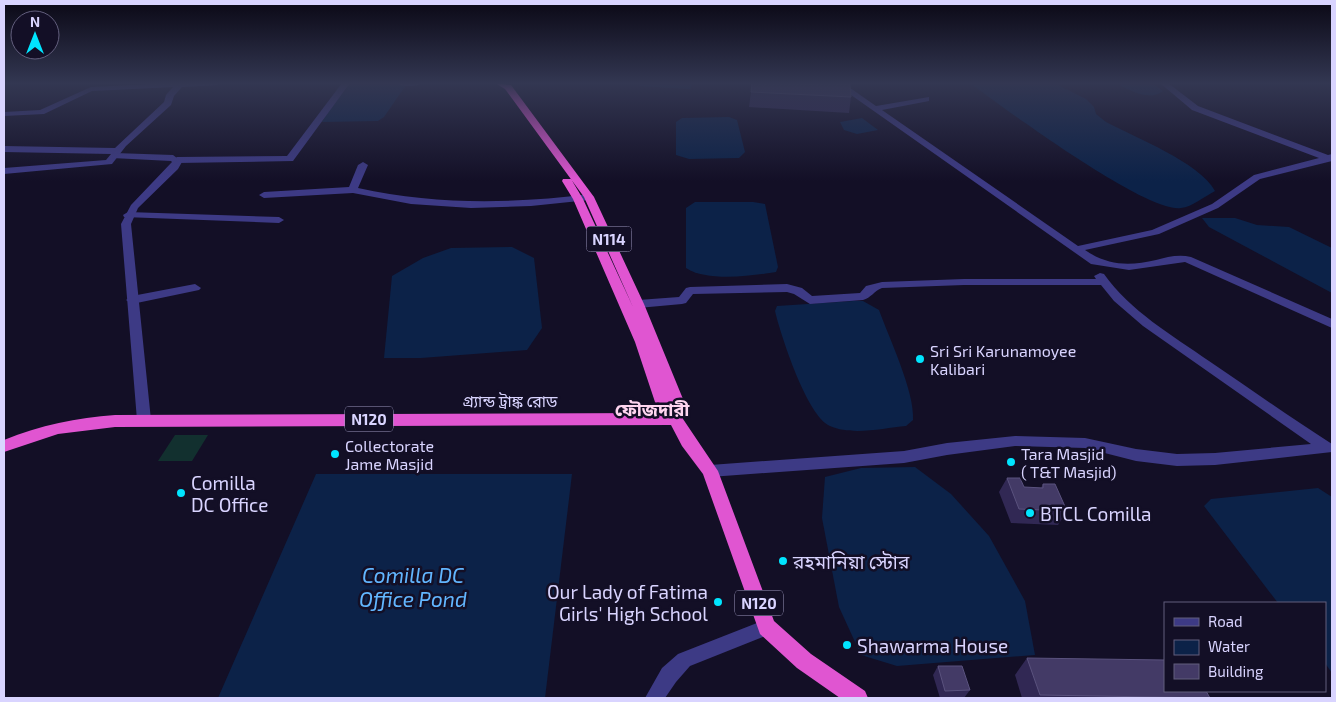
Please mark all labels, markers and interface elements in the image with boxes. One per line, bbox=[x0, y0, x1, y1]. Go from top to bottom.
north arrow bbox=[10, 10, 60, 60]
text: N bbox=[30, 13, 40, 30]
road number: N114 bbox=[586, 226, 632, 252]
place label: Sri Sri Karunamoyee Kalibari bbox=[930, 341, 1076, 378]
marker: Sri Sri Karunamoyee Kalibari bbox=[914, 353, 926, 365]
street label: গ্র্যান্ড ট্রাঙ্ক রোড bbox=[463, 391, 558, 410]
district label: ফৌজদারী bbox=[615, 398, 690, 420]
road number: N120 bbox=[345, 406, 393, 432]
place label: Collectorate Jame Masjid bbox=[345, 436, 434, 474]
place label: Tara Masjid ( T&T Masjid) bbox=[1021, 444, 1117, 482]
marker: Collectorate Jame Masjid bbox=[329, 448, 341, 460]
marker: Tara Masjid ( T&T Masjid) bbox=[1005, 456, 1017, 468]
place label: Comilla DC Office bbox=[191, 471, 268, 516]
marker: Comilla DC Office bbox=[175, 487, 187, 499]
place label: BTCL Comilla bbox=[1040, 502, 1151, 525]
marker: BTCL Comilla bbox=[1024, 507, 1036, 519]
place label: রহমানিয়া স্টোর bbox=[792, 550, 910, 573]
marker: রহমানিয়া স্টোর bbox=[777, 555, 789, 567]
water label: Comilla DC Office Pond bbox=[359, 562, 467, 611]
place label: Our Lady of Fatima Girls' High School bbox=[547, 580, 708, 625]
road number: N120 bbox=[735, 590, 783, 616]
marker: Our Lady of Fatima Girls' High School bbox=[712, 596, 724, 608]
legend bbox=[1164, 602, 1326, 692]
text: Road bbox=[1208, 612, 1243, 630]
place label: Shawarma House bbox=[857, 634, 1008, 657]
text: Water bbox=[1208, 637, 1250, 655]
marker: Shawarma House bbox=[841, 639, 853, 651]
text: Building bbox=[1208, 662, 1264, 680]

